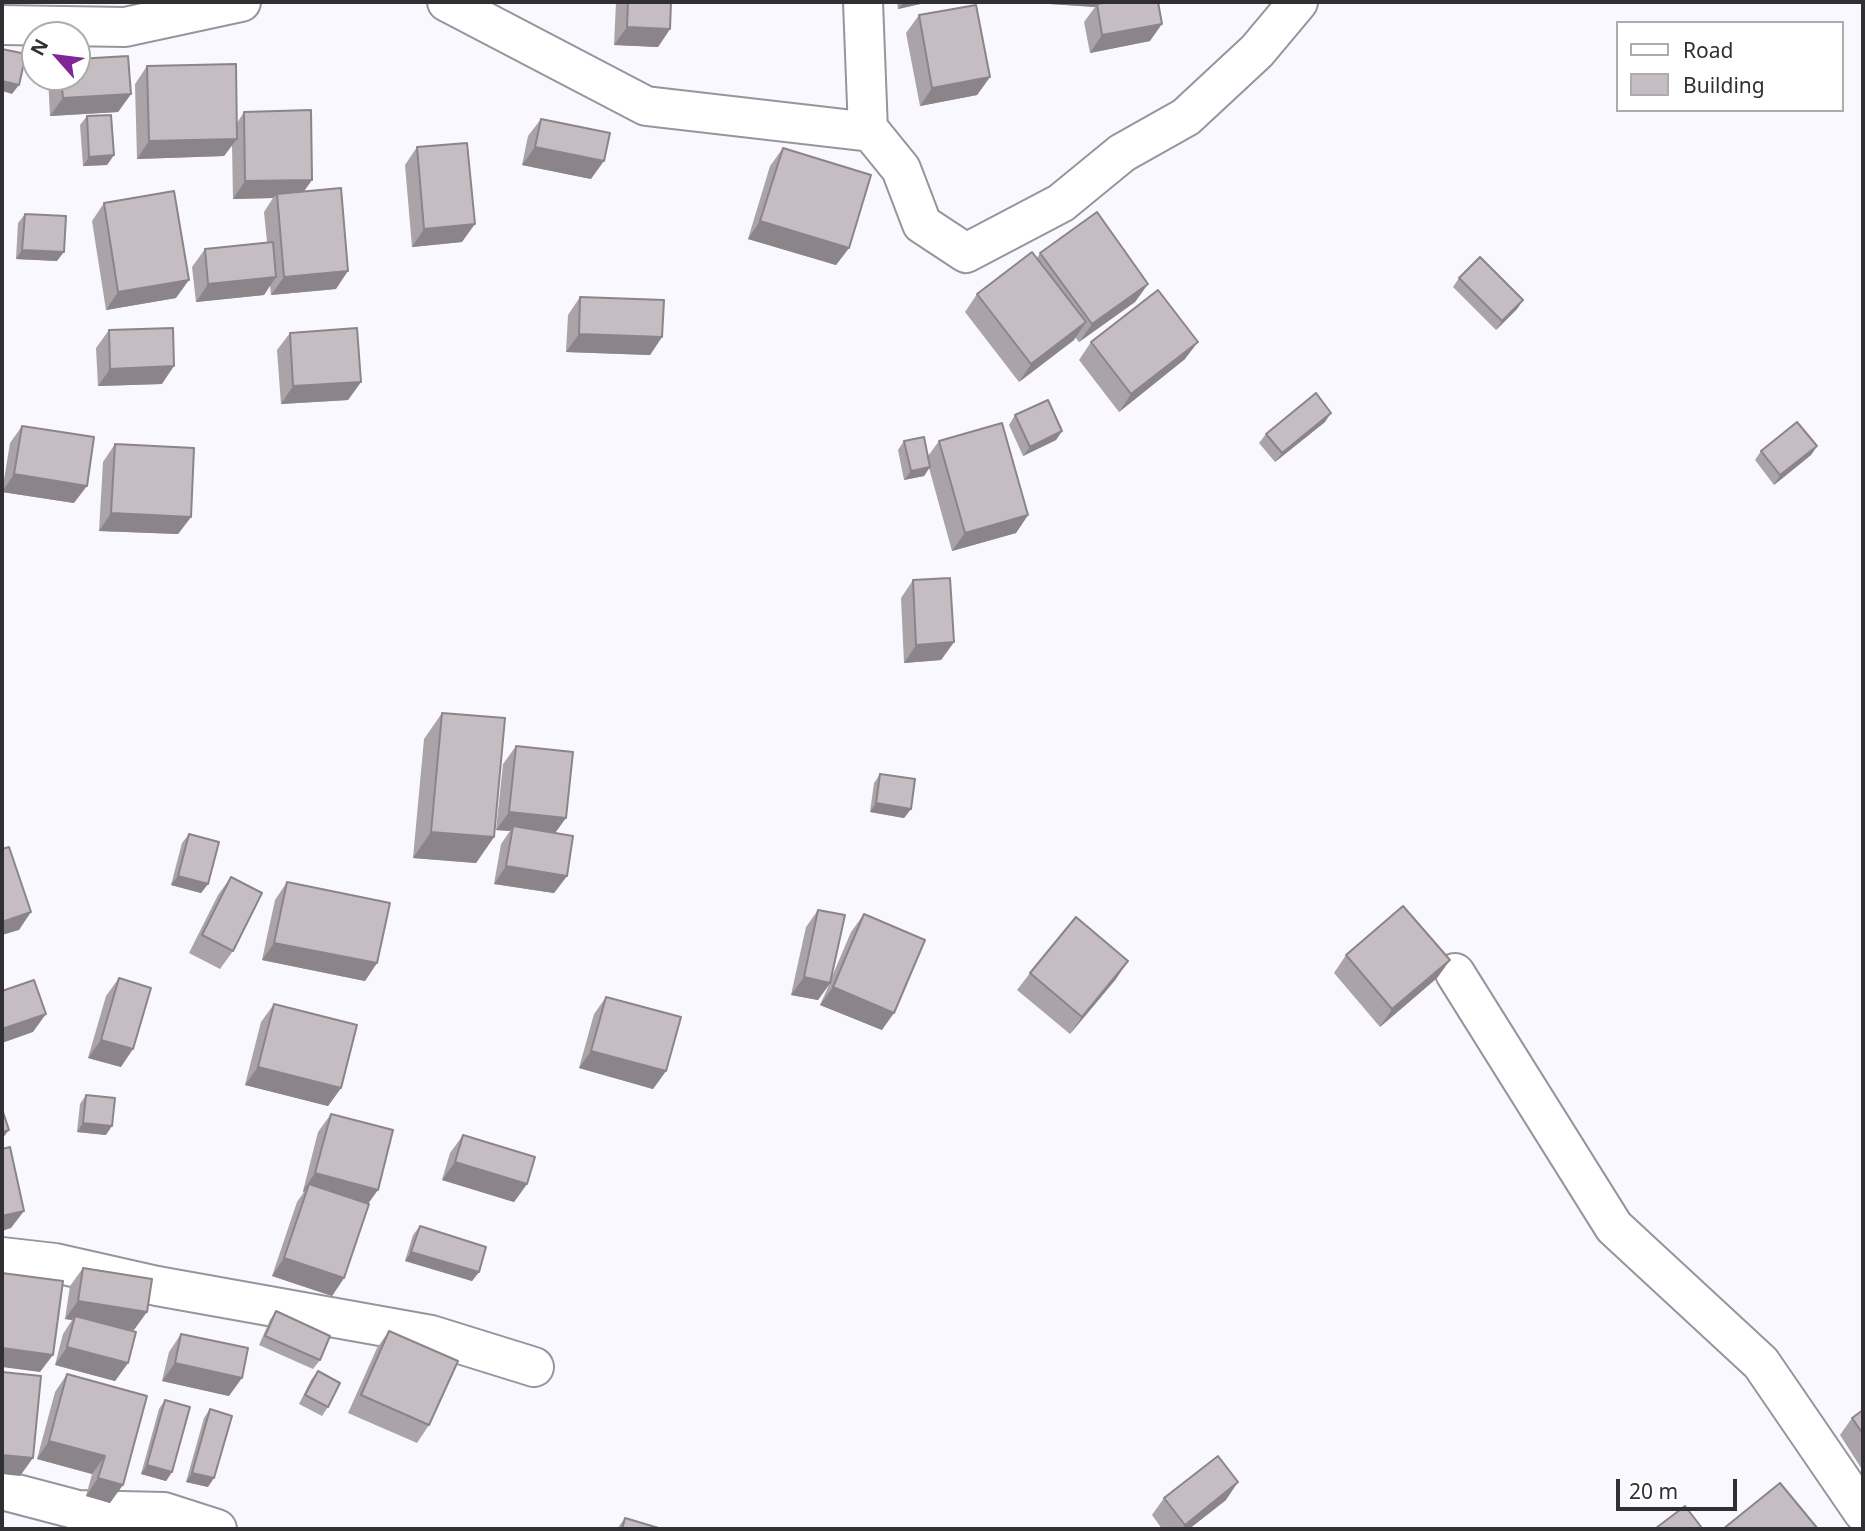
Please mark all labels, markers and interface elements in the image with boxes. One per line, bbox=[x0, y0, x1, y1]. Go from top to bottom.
north arrow bbox=[21, 21, 91, 91]
legend bbox=[1616, 21, 1844, 112]
text: N bbox=[24, 34, 54, 60]
text: Road bbox=[1683, 36, 1733, 64]
text: Building bbox=[1683, 71, 1765, 99]
scale bar bbox=[1620, 1464, 1741, 1508]
text: 20 m bbox=[1629, 1477, 1678, 1505]

